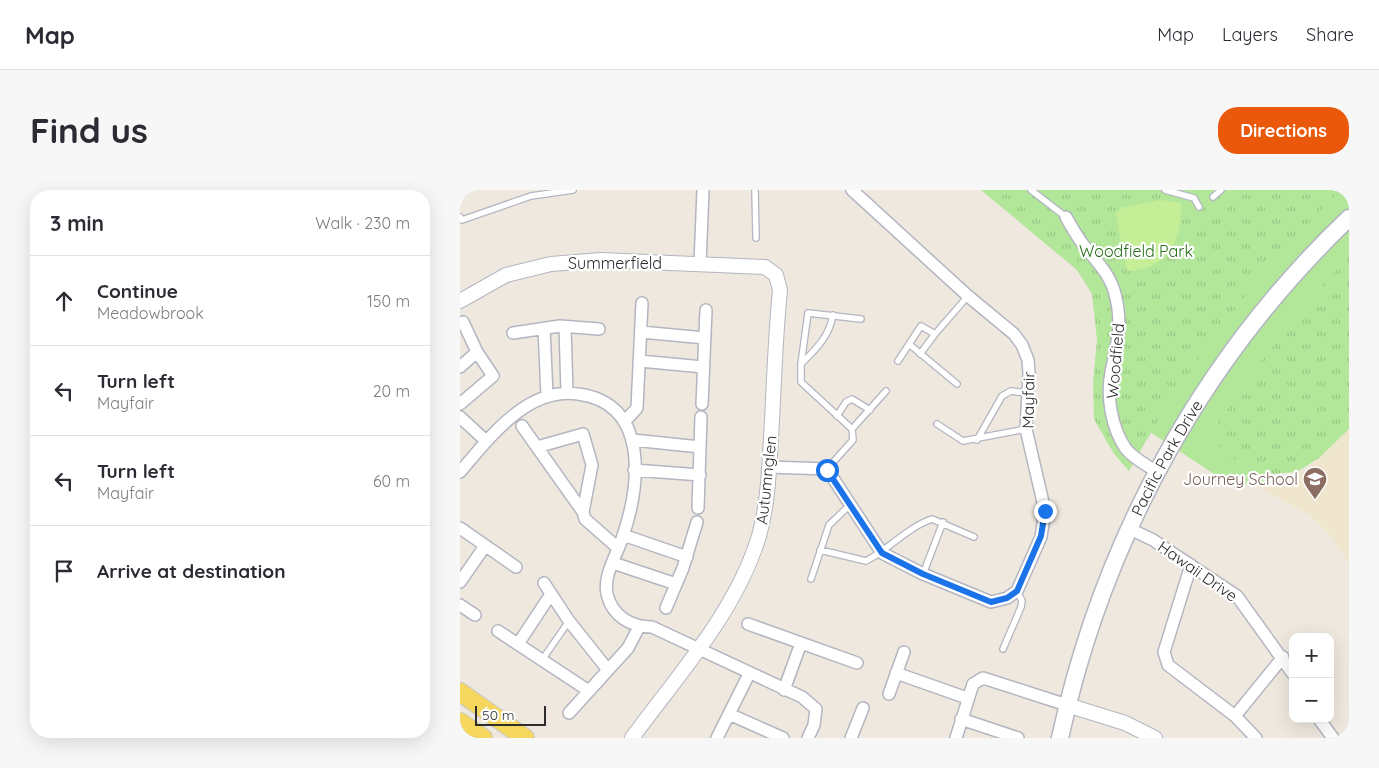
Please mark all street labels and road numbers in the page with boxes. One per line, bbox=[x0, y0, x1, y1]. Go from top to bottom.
street label: Summerfield bbox=[568, 253, 662, 273]
street label: Woodfield bbox=[1102, 322, 1128, 400]
street label: Mayfair bbox=[1018, 371, 1038, 429]
street label: Pacific Park Drive bbox=[1127, 396, 1207, 519]
street label: Autumnglen bbox=[751, 434, 781, 526]
street label: Hawaii Drive bbox=[1154, 536, 1242, 606]

